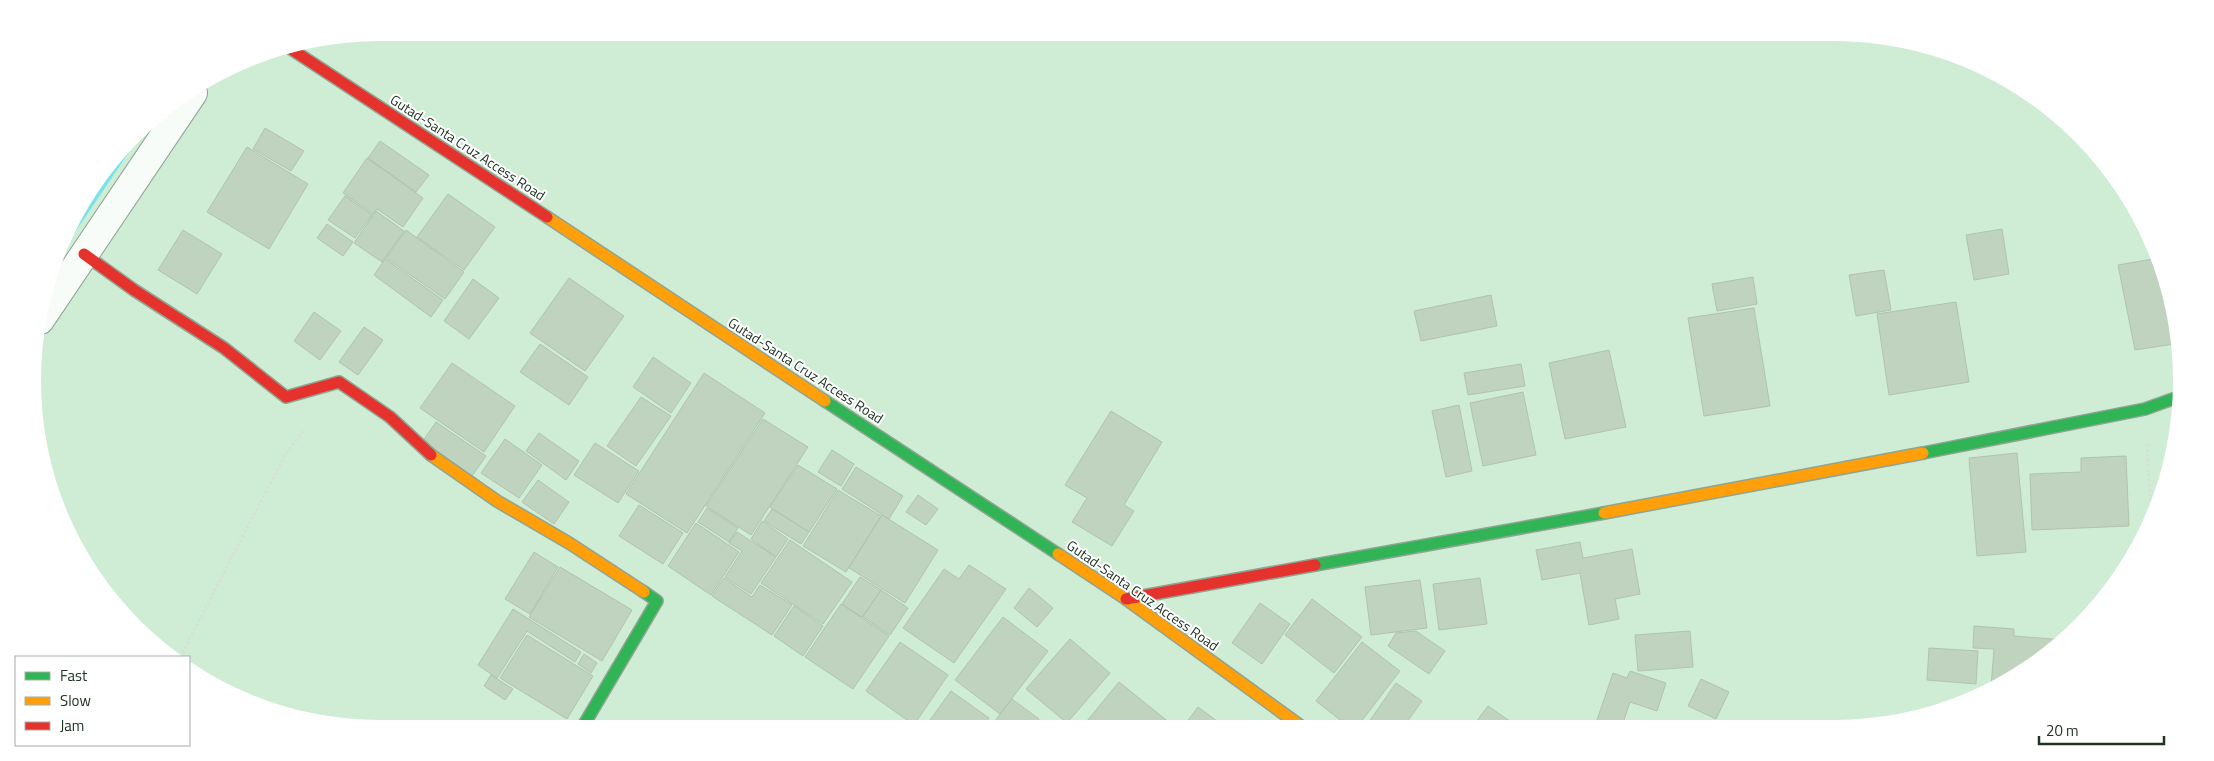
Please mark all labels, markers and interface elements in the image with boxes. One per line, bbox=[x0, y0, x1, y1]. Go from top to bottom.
street label: Gutad-Santa Cruz Access Road bbox=[386, 89, 550, 205]
street label: Gutad-Santa Cruz Access Road bbox=[724, 312, 888, 428]
street label: Gutad-Santa Cruz Access Road bbox=[1063, 534, 1223, 656]
legend bbox=[15, 656, 190, 746]
text: Fast bbox=[60, 664, 88, 687]
text: Slow bbox=[60, 689, 91, 712]
text: Jam bbox=[60, 714, 84, 737]
scale bar bbox=[2039, 714, 2164, 746]
text: 20 m bbox=[2046, 719, 2079, 742]

